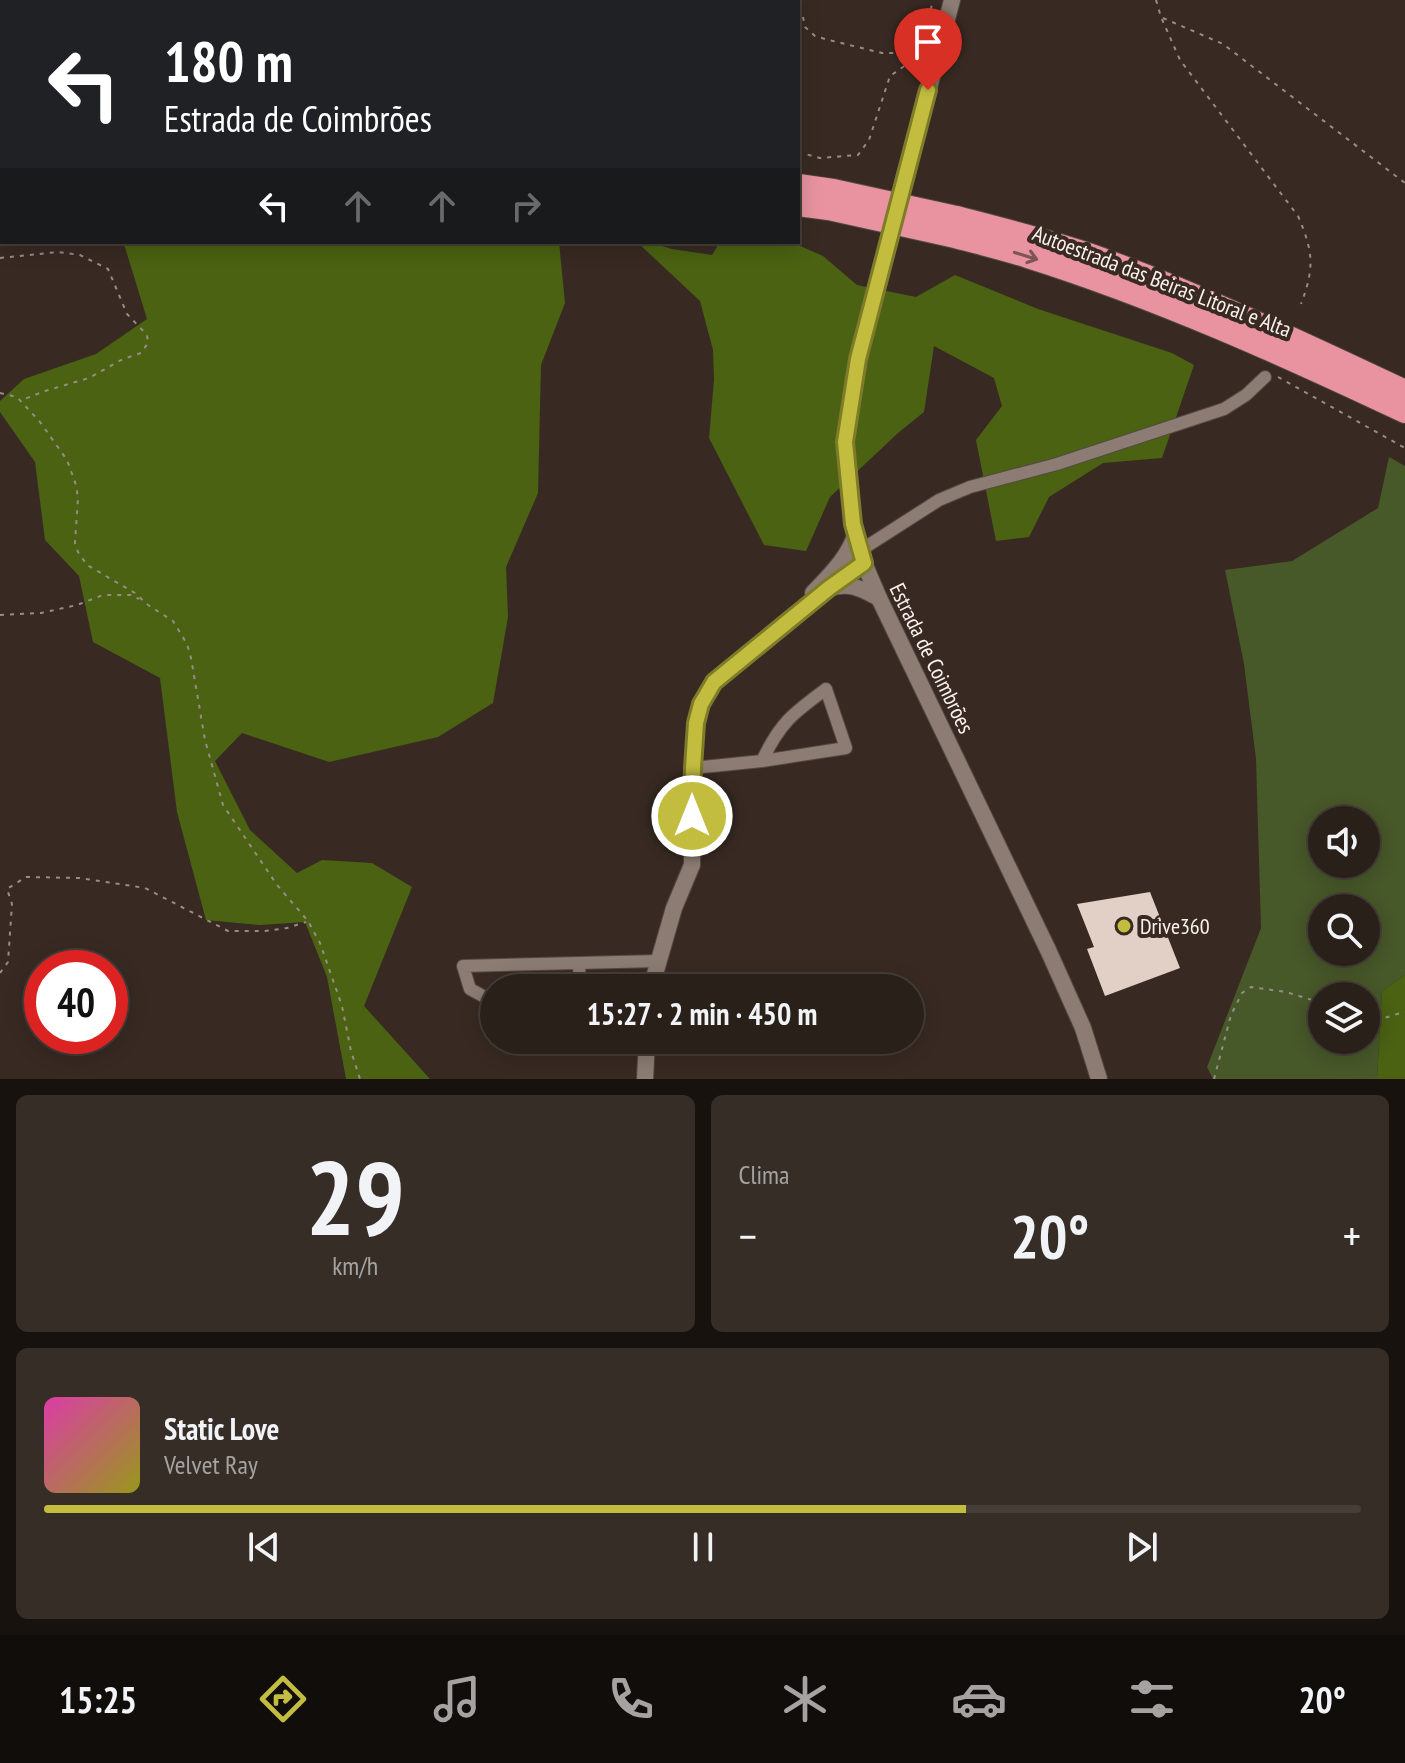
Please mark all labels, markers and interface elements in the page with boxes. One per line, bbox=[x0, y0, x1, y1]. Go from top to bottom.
pin bbox=[894, 8, 962, 90]
icon: arrive bbox=[906, 20, 950, 64]
text: 180 m bbox=[164, 25, 293, 97]
icon: left bbox=[32, 32, 136, 136]
text: Estrada de Coimbrões bbox=[164, 95, 432, 142]
icon: left bbox=[252, 184, 296, 228]
icon: ahead bbox=[336, 184, 380, 228]
icon: ahead bbox=[420, 184, 464, 228]
icon: right bbox=[504, 184, 548, 228]
street label: Autoestrada das Beiras Litoral e Alta bbox=[1029, 219, 1295, 343]
one-way arrow bbox=[1013, 249, 1039, 264]
street label: Estrada de Coimbrões bbox=[884, 578, 980, 738]
position arrow bbox=[650, 774, 734, 858]
map controls bbox=[1308, 806, 1380, 1054]
button: sound bbox=[1308, 806, 1380, 878]
button: search bbox=[1308, 894, 1380, 966]
place label: Drive360 bbox=[1140, 912, 1210, 940]
marker: Drive360 bbox=[1115, 917, 1133, 935]
speed limit sign: 40 bbox=[24, 950, 128, 1054]
button: layers bbox=[1308, 982, 1380, 1054]
text: 15:27 · 2 min · 450 m bbox=[587, 994, 817, 1033]
text: 29 bbox=[306, 1129, 405, 1264]
text: Clima bbox=[739, 1158, 789, 1191]
text: 20° bbox=[1010, 1197, 1089, 1275]
text: − bbox=[739, 1207, 757, 1264]
text: + bbox=[1343, 1207, 1361, 1264]
text: km/h bbox=[332, 1249, 378, 1282]
text: Static Love bbox=[164, 1409, 279, 1448]
text: Velvet Ray bbox=[164, 1448, 258, 1481]
icon: previous bbox=[242, 1525, 286, 1569]
icon: pause bbox=[681, 1525, 725, 1569]
icon: next bbox=[1120, 1525, 1164, 1569]
icon: directions bbox=[255, 1671, 311, 1727]
icon: music bbox=[429, 1671, 485, 1727]
icon: phone bbox=[603, 1671, 659, 1727]
icon: climate bbox=[777, 1671, 833, 1727]
icon: car bbox=[951, 1671, 1007, 1727]
icon: filters bbox=[1124, 1671, 1180, 1727]
text: 15:25 bbox=[59, 1676, 137, 1723]
text: 20° bbox=[1298, 1676, 1346, 1723]

